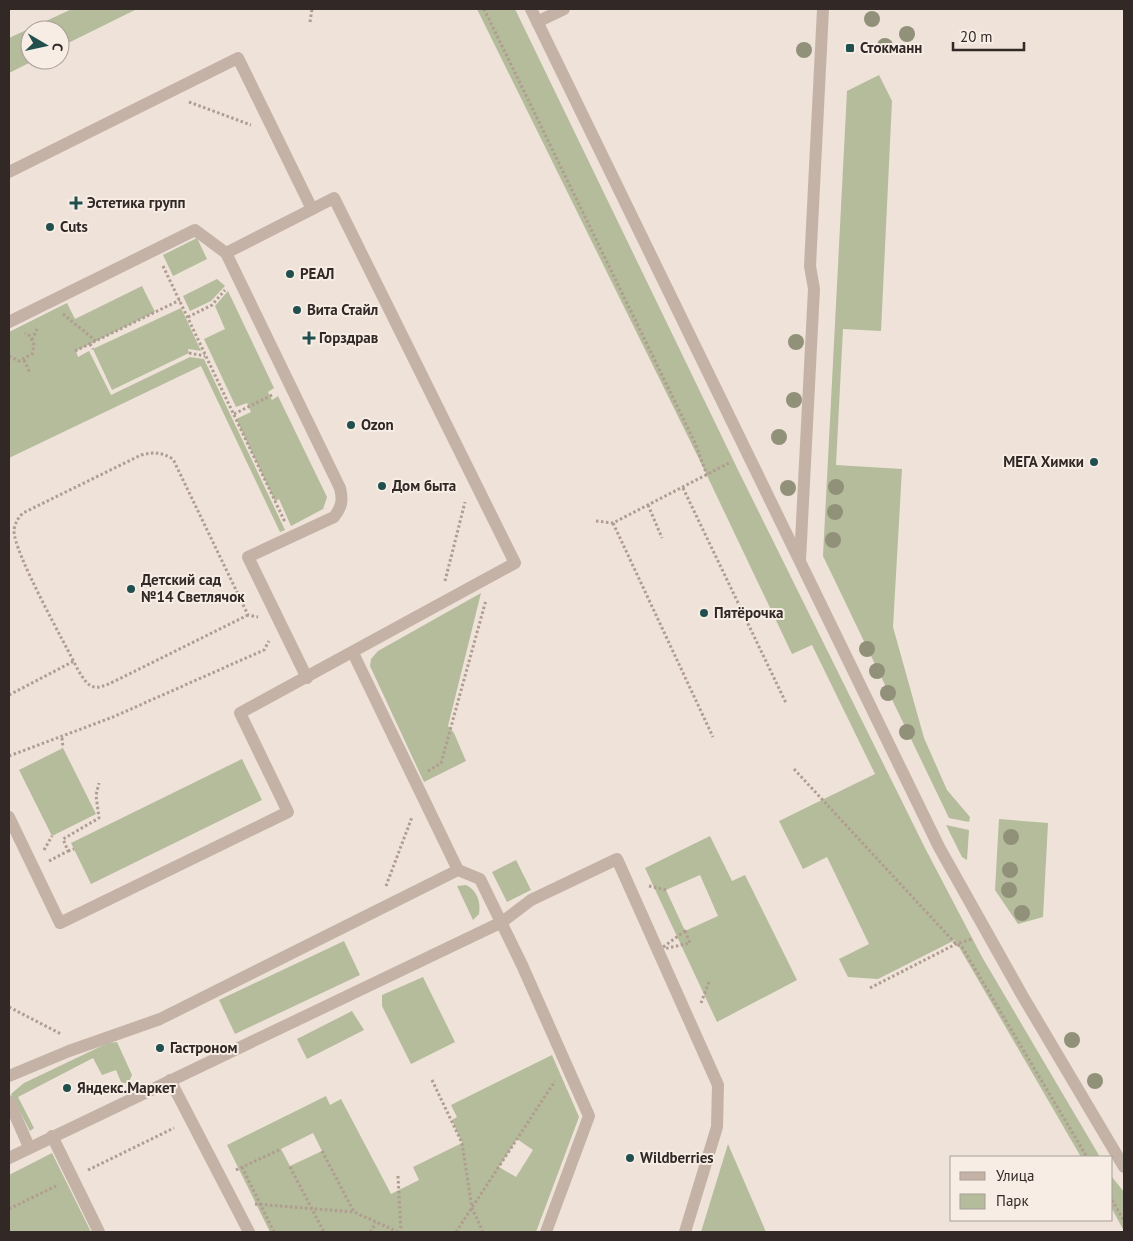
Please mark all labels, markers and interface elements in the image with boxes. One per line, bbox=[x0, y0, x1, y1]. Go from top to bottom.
north arrow bbox=[20, 20, 70, 70]
scale bar bbox=[953, 20, 1024, 52]
text: 20 m bbox=[960, 27, 993, 46]
place label: Стокманн bbox=[860, 38, 922, 57]
text: С bbox=[48, 42, 67, 52]
marker: Стокманн bbox=[844, 42, 856, 54]
place label: Эстетика групп bbox=[87, 193, 186, 212]
marker: Эстетика групп bbox=[69, 196, 83, 210]
place label: Cuts bbox=[60, 217, 88, 236]
marker: Cuts bbox=[44, 221, 56, 233]
place label: РЕАЛ bbox=[300, 264, 334, 283]
marker: РЕАЛ bbox=[284, 268, 296, 280]
place label: Вита Стайл bbox=[307, 300, 378, 319]
marker: Вита Стайл bbox=[291, 304, 303, 316]
place label: Горздрав bbox=[319, 328, 379, 347]
marker: Горздрав bbox=[303, 332, 315, 344]
place label: Ozon bbox=[361, 415, 394, 434]
marker: Ozon bbox=[345, 419, 357, 431]
place label: МЕГА Химки bbox=[1003, 452, 1084, 471]
marker: МЕГА Химки bbox=[1088, 456, 1100, 468]
place label: Дом быта bbox=[392, 476, 456, 495]
marker: Дом быта bbox=[376, 480, 388, 492]
place label: Детский сад №14 Светлячок bbox=[141, 570, 245, 606]
marker: Детский сад №14 Светлячок bbox=[125, 583, 137, 595]
place label: Пятёрочка bbox=[714, 603, 783, 622]
marker: Пятёрочка bbox=[698, 607, 710, 619]
place label: Гастроном bbox=[170, 1038, 237, 1057]
marker: Гастроном bbox=[154, 1042, 166, 1054]
place label: Яндекс.Маркет bbox=[77, 1078, 177, 1097]
marker: Яндекс.Маркет bbox=[61, 1082, 73, 1094]
place label: Wildberries bbox=[640, 1148, 714, 1167]
marker: Wildberries bbox=[624, 1152, 636, 1164]
legend bbox=[950, 1156, 1113, 1221]
text: Улица bbox=[996, 1166, 1034, 1185]
text: Парк bbox=[996, 1191, 1029, 1210]

